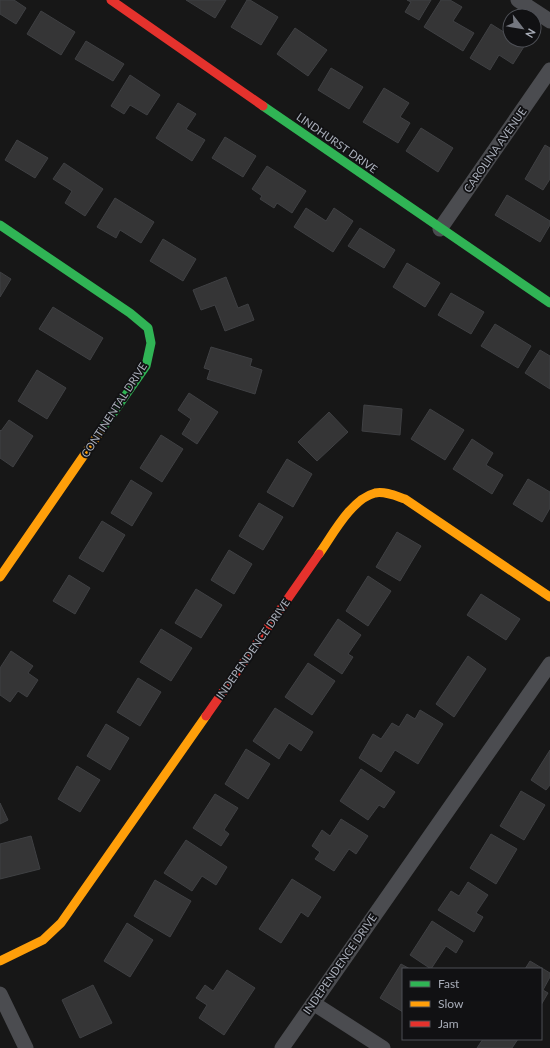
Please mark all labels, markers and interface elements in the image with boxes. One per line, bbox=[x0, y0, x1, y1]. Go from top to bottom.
north arrow bbox=[502, 8, 542, 48]
text: N bbox=[523, 26, 539, 40]
street label: CAROLINA AVENUE bbox=[460, 105, 529, 195]
street label: LINDHURST DRIVE bbox=[294, 110, 380, 175]
street label: CONTINENTAL DRIVE bbox=[78, 360, 149, 460]
street label: INDEPENDENCE DRIVE bbox=[213, 596, 292, 701]
street label: INDEPENDENCE DRIVE bbox=[300, 911, 379, 1016]
legend bbox=[402, 968, 542, 1040]
text: Fast bbox=[438, 976, 460, 991]
text: Slow bbox=[438, 996, 464, 1011]
text: Jam bbox=[438, 1016, 459, 1031]

